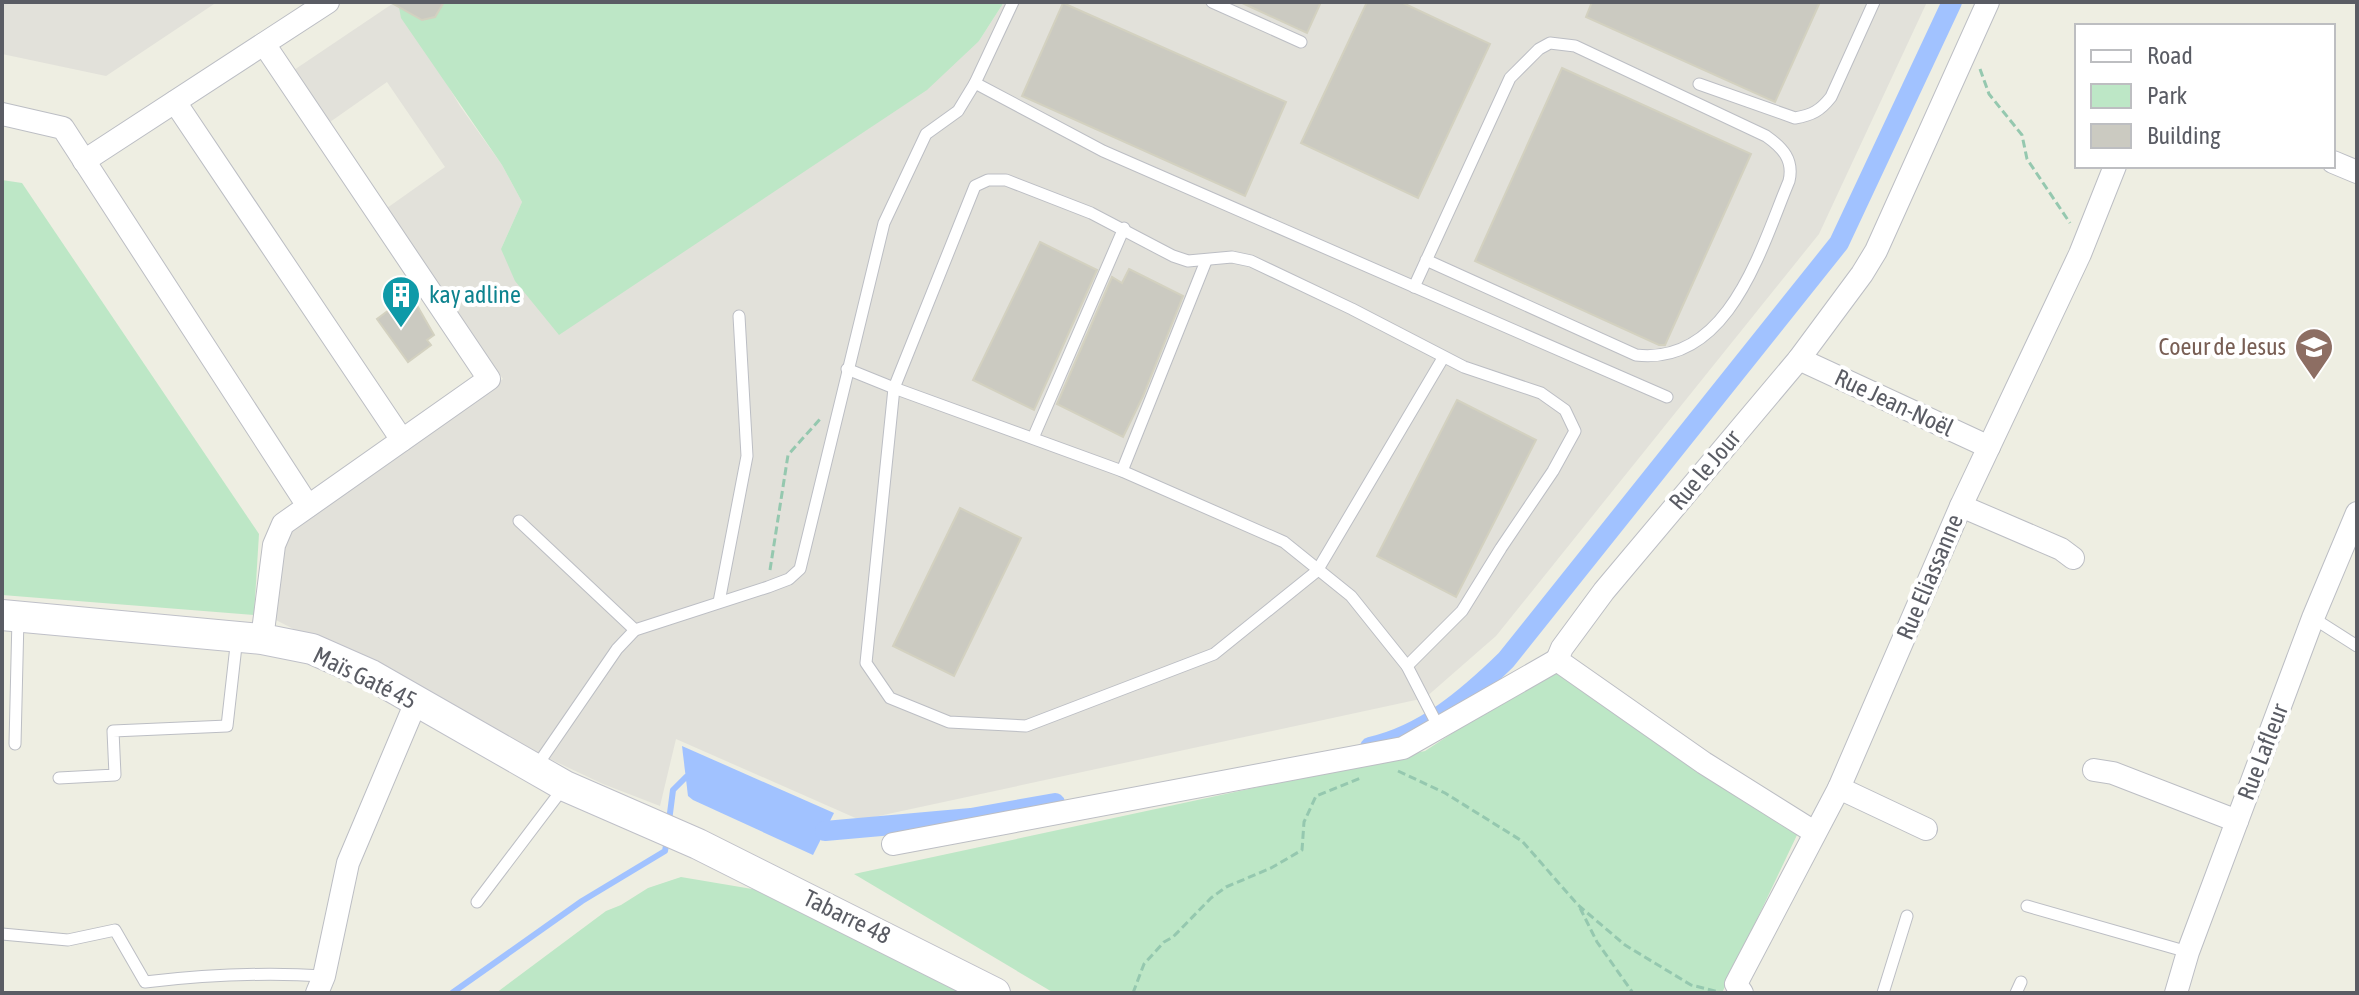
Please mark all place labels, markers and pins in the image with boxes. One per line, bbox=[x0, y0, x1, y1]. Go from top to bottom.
building icon: kay adline bbox=[380, 274, 422, 329]
place label: kay adline bbox=[429, 281, 521, 308]
school or university icon: Coeur de Jesus bbox=[2293, 326, 2335, 381]
place label: Coeur de Jesus bbox=[2158, 333, 2286, 360]

